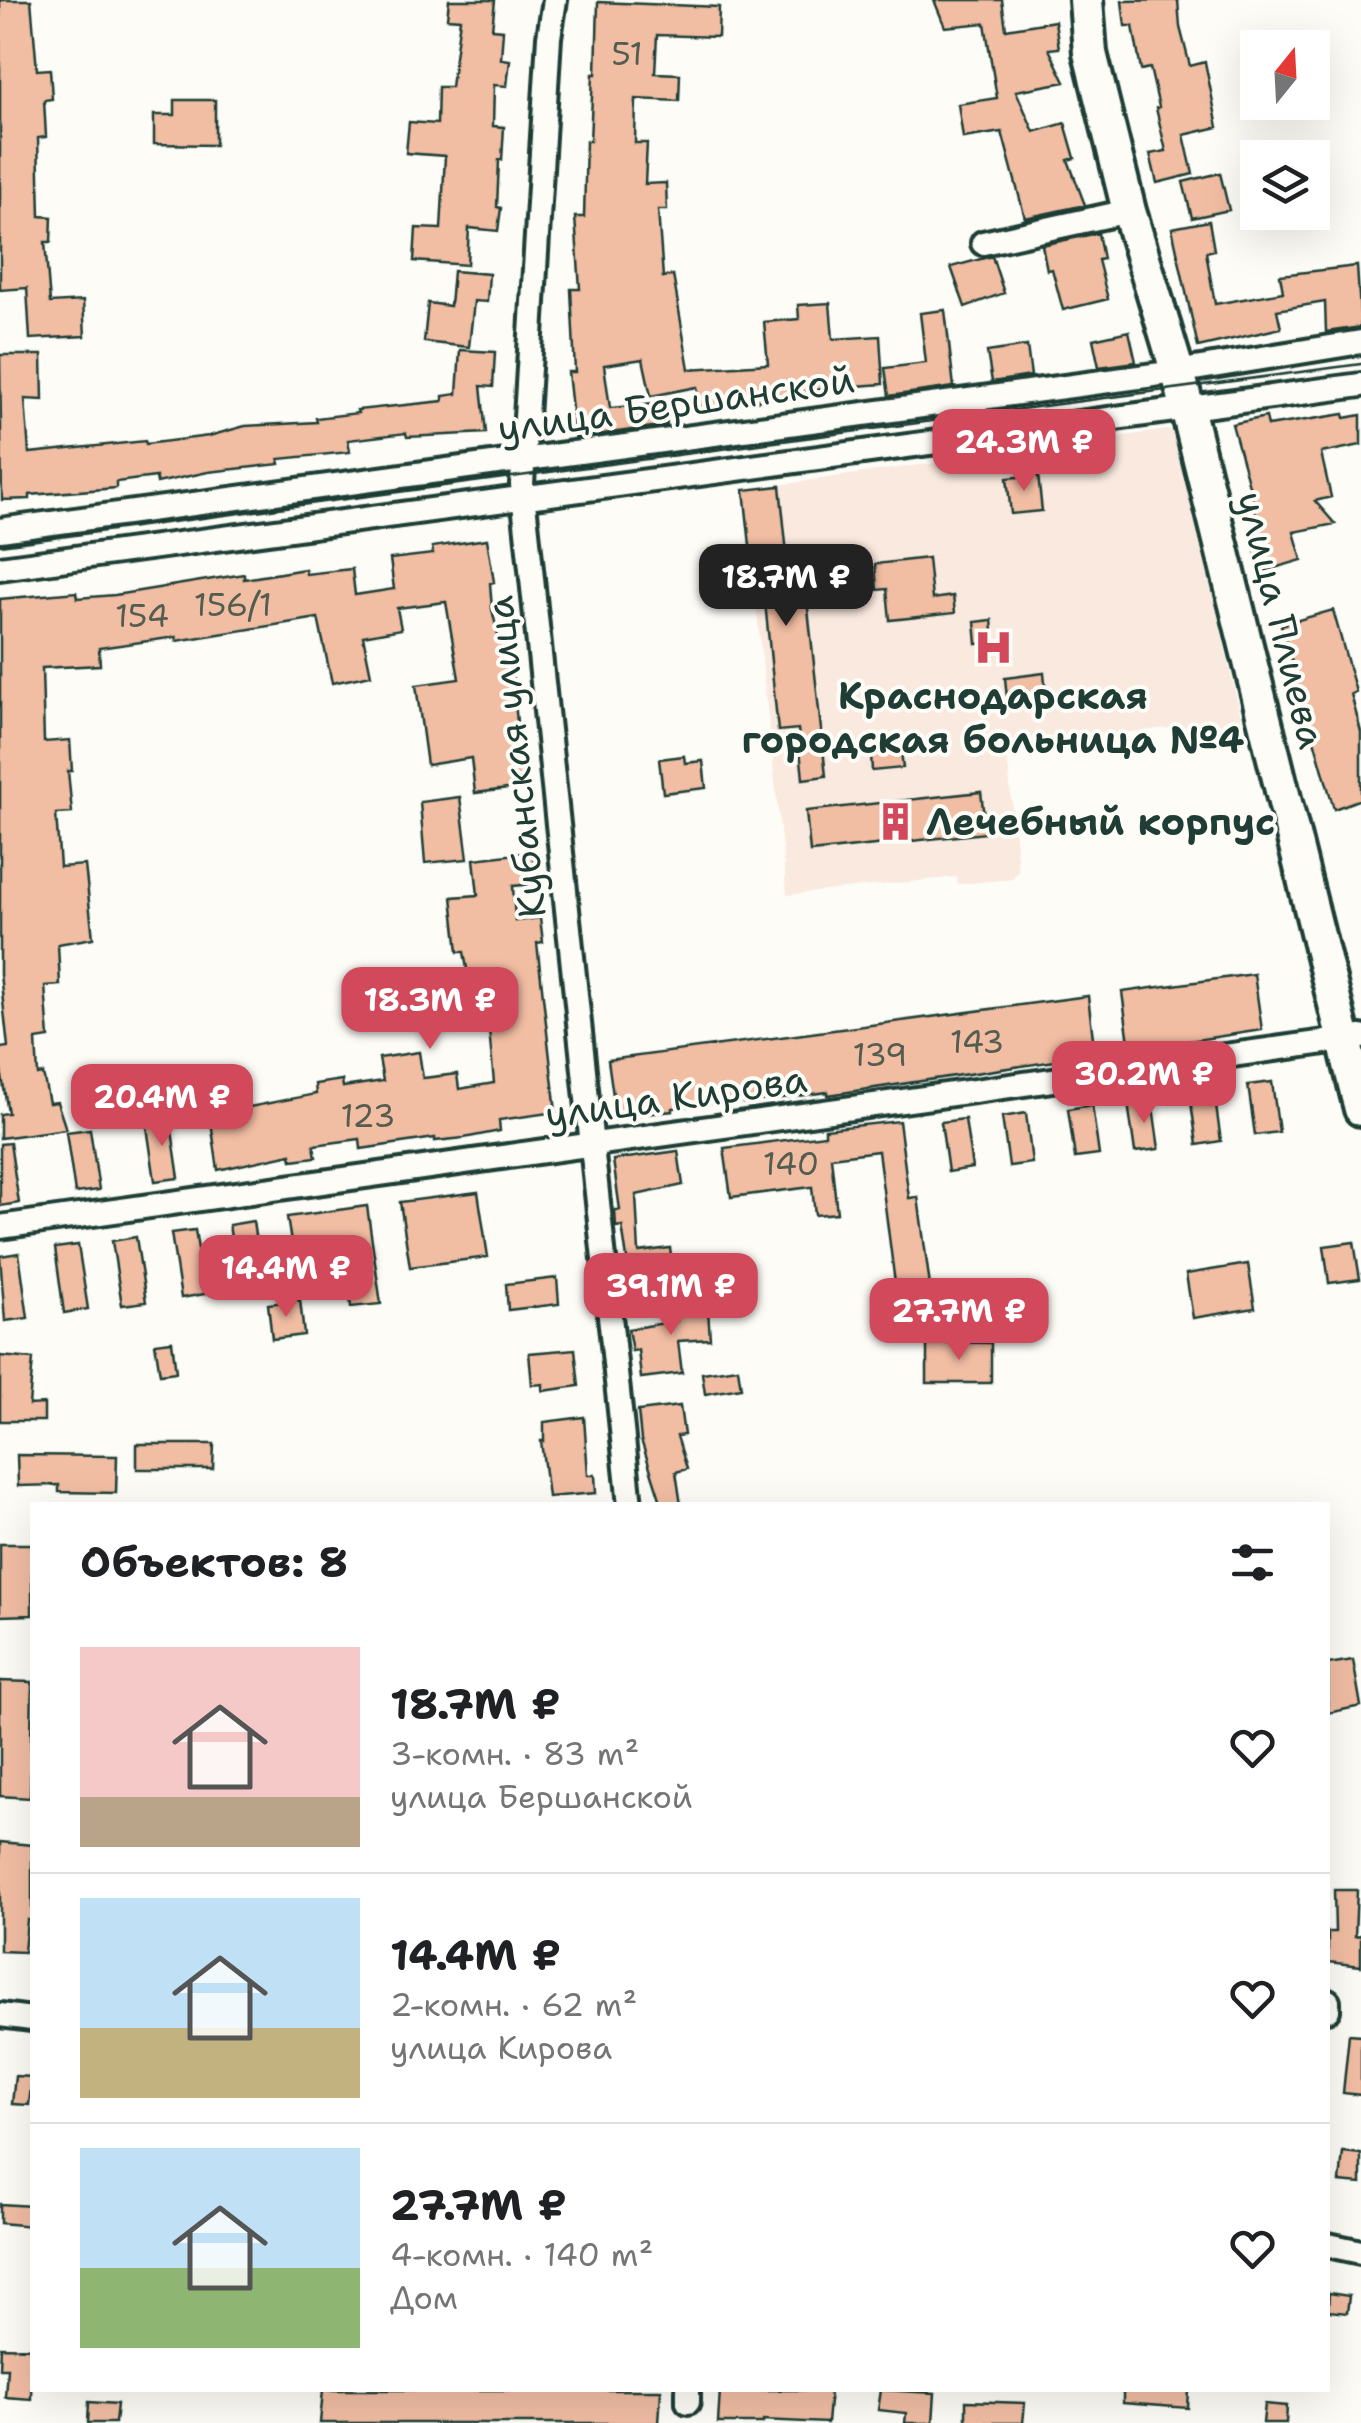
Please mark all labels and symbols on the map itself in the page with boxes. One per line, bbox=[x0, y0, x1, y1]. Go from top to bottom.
north arrow bbox=[1240, 30, 1330, 120]
house number: 51 bbox=[611, 32, 643, 75]
street label: улица Бершанской bbox=[494, 353, 857, 454]
pin: 24.3M ₽ bbox=[932, 409, 1116, 494]
street label: улица Плиева bbox=[1225, 486, 1338, 754]
pin: 18.7M ₽ bbox=[694, 544, 878, 629]
house number: 156/1 bbox=[194, 583, 272, 626]
street label: Кубанская улица bbox=[473, 593, 558, 921]
house number: 154 bbox=[115, 594, 169, 637]
hospital icon: Краснодарская городская больница №4 bbox=[972, 626, 1014, 668]
place label: Краснодарская городская больница №4 bbox=[742, 670, 1245, 765]
place label: Лечебный корпус bbox=[926, 796, 1275, 847]
building icon: Лечебный корпус bbox=[875, 801, 917, 843]
pin: 18.3M ₽ bbox=[338, 967, 522, 1052]
house number: 143 bbox=[950, 1020, 1004, 1063]
house number: 139 bbox=[853, 1033, 907, 1076]
pin: 30.2M ₽ bbox=[1052, 1041, 1236, 1126]
street label: улица Кирова bbox=[542, 1053, 810, 1140]
pin: 20.4M ₽ bbox=[70, 1064, 254, 1149]
house number: 123 bbox=[341, 1094, 395, 1137]
house number: 140 bbox=[763, 1142, 819, 1185]
pin: 14.4M ₽ bbox=[194, 1235, 378, 1320]
pin: 39.1M ₽ bbox=[579, 1253, 763, 1338]
pin: 27.7M ₽ bbox=[867, 1278, 1051, 1363]

